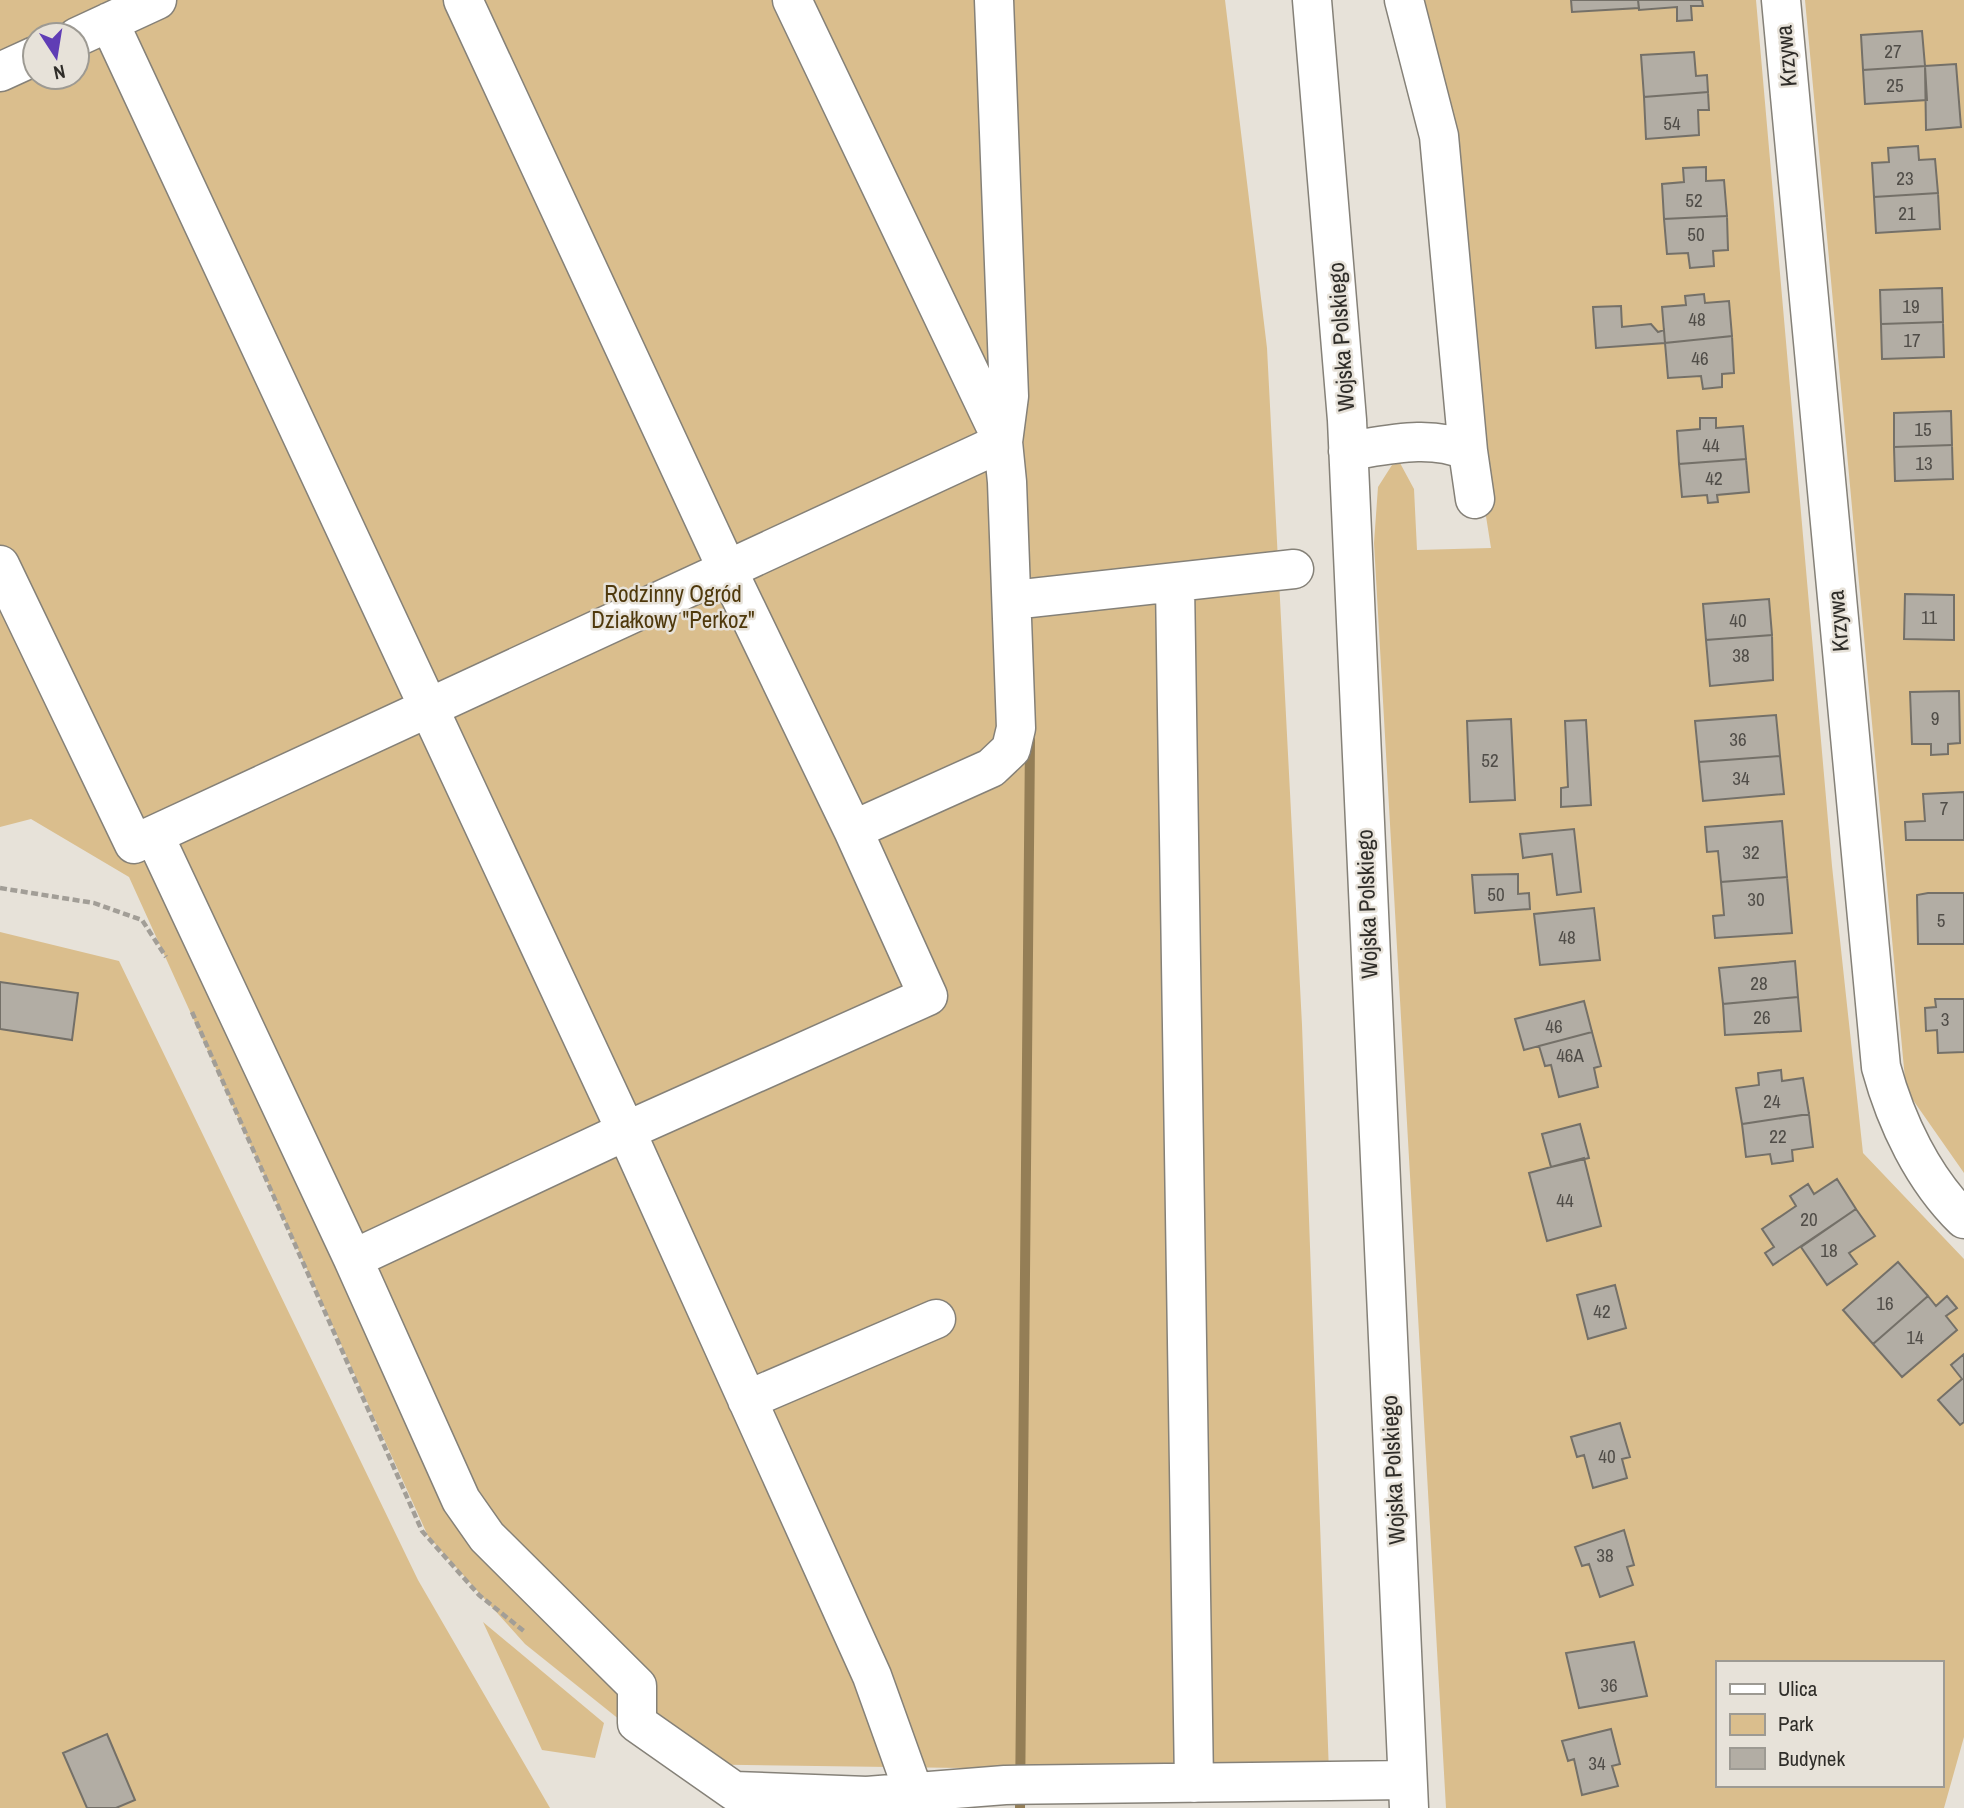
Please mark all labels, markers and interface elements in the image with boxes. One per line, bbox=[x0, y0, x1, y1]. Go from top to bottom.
north arrow bbox=[21, 21, 91, 91]
street label: Krzywa bbox=[1767, 23, 1804, 88]
house number: 27 bbox=[1884, 38, 1902, 64]
text: N bbox=[51, 59, 68, 87]
house number: 25 bbox=[1886, 72, 1904, 98]
house number: 54 bbox=[1663, 110, 1681, 136]
house number: 23 bbox=[1896, 165, 1914, 191]
house number: 52 bbox=[1685, 187, 1703, 213]
house number: 21 bbox=[1898, 200, 1916, 226]
house number: 50 bbox=[1687, 221, 1705, 247]
street label: Wojska Polskiego bbox=[1320, 261, 1361, 413]
house number: 19 bbox=[1902, 293, 1920, 319]
house number: 48 bbox=[1688, 306, 1706, 332]
house number: 17 bbox=[1903, 327, 1921, 353]
house number: 46 bbox=[1691, 345, 1709, 371]
house number: 15 bbox=[1914, 416, 1932, 442]
house number: 44 bbox=[1702, 432, 1720, 458]
house number: 13 bbox=[1915, 450, 1933, 476]
house number: 42 bbox=[1705, 465, 1723, 491]
park label: Rodzinny Ogród Działkowy "Perkoz" bbox=[591, 578, 755, 635]
street label: Krzywa bbox=[1819, 588, 1856, 653]
house number: 11 bbox=[1921, 604, 1937, 630]
house number: 40 bbox=[1729, 607, 1747, 633]
house number: 38 bbox=[1732, 642, 1750, 668]
house number: 9 bbox=[1931, 705, 1939, 731]
house number: 36 bbox=[1729, 726, 1747, 752]
house number: 52 bbox=[1481, 747, 1499, 773]
house number: 34 bbox=[1732, 765, 1750, 791]
house number: 7 bbox=[1940, 795, 1949, 821]
street label: Wojska Polskiego bbox=[1348, 829, 1385, 979]
house number: 32 bbox=[1742, 839, 1760, 865]
house number: 50 bbox=[1487, 881, 1505, 907]
house number: 30 bbox=[1747, 886, 1765, 912]
house number: 5 bbox=[1937, 907, 1946, 933]
house number: 48 bbox=[1558, 924, 1576, 950]
house number: 28 bbox=[1750, 970, 1768, 996]
house number: 26 bbox=[1753, 1004, 1771, 1030]
house number: 3 bbox=[1941, 1006, 1949, 1032]
house number: 46 bbox=[1545, 1013, 1563, 1039]
house number: 46A bbox=[1556, 1042, 1584, 1068]
house number: 24 bbox=[1763, 1088, 1781, 1114]
house number: 22 bbox=[1769, 1123, 1787, 1149]
house number: 44 bbox=[1556, 1187, 1574, 1213]
house number: 20 bbox=[1800, 1206, 1818, 1232]
house number: 18 bbox=[1820, 1237, 1838, 1263]
house number: 16 bbox=[1876, 1290, 1894, 1316]
house number: 42 bbox=[1593, 1298, 1611, 1324]
house number: 14 bbox=[1906, 1324, 1924, 1350]
street label: Wojska Polskiego bbox=[1373, 1395, 1412, 1546]
house number: 40 bbox=[1598, 1443, 1616, 1469]
house number: 38 bbox=[1596, 1542, 1614, 1568]
legend bbox=[1716, 1661, 1943, 1787]
house number: 36 bbox=[1600, 1672, 1618, 1698]
text: Ulica bbox=[1778, 1674, 1818, 1703]
text: Park bbox=[1778, 1709, 1814, 1738]
text: Budynek bbox=[1778, 1744, 1845, 1773]
house number: 34 bbox=[1588, 1750, 1606, 1776]

